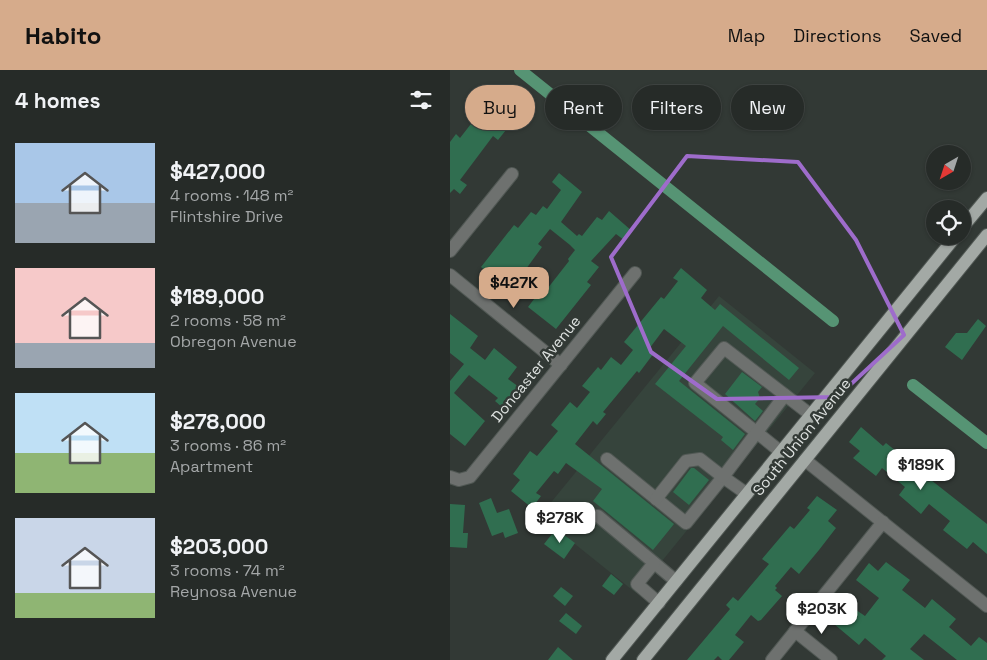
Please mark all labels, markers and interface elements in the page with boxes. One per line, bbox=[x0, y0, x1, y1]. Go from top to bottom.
text: Habito bbox=[25, 20, 102, 51]
text: Map bbox=[728, 24, 765, 47]
text: Directions bbox=[793, 24, 882, 47]
text: Saved bbox=[910, 24, 962, 47]
chip: Buy bbox=[465, 85, 535, 130]
chip: Rent bbox=[545, 85, 622, 130]
chip: Filters bbox=[632, 85, 721, 130]
chip: New bbox=[731, 85, 804, 130]
icon: filters bbox=[407, 86, 435, 114]
text: 4 homes bbox=[15, 87, 101, 114]
north arrow bbox=[926, 145, 971, 190]
map controls bbox=[926, 145, 971, 245]
text: $427,000 bbox=[170, 158, 265, 185]
icon: home bbox=[55, 163, 115, 223]
text: 4 rooms · 148 m² bbox=[170, 185, 293, 206]
button: locate bbox=[926, 200, 971, 245]
text: Flintshire Drive bbox=[170, 206, 283, 227]
pin: $427K bbox=[479, 266, 549, 309]
text: $427K bbox=[490, 272, 538, 293]
text: $189,000 bbox=[170, 283, 264, 310]
icon: home bbox=[55, 288, 115, 348]
text: 2 rooms · 58 m² bbox=[170, 310, 286, 331]
street label: Doncaster Avenue bbox=[487, 312, 584, 426]
text: Obregon Avenue bbox=[170, 331, 297, 352]
street label: South Union Avenue bbox=[748, 374, 855, 499]
text: $278,000 bbox=[170, 408, 266, 435]
icon: home bbox=[55, 413, 115, 473]
text: 3 rooms · 86 m² bbox=[170, 435, 286, 456]
pin: $189K bbox=[886, 448, 956, 491]
text: $189K bbox=[898, 454, 944, 475]
text: Apartment bbox=[170, 456, 253, 477]
pin: $278K bbox=[525, 502, 595, 544]
text: $278K bbox=[536, 507, 584, 528]
text: $203,000 bbox=[170, 533, 268, 560]
icon: home bbox=[55, 538, 115, 598]
text: 3 rooms · 74 m² bbox=[170, 560, 285, 581]
text: Reynosa Avenue bbox=[170, 581, 297, 602]
pin: $203K bbox=[787, 592, 857, 635]
text: $203K bbox=[797, 598, 847, 619]

